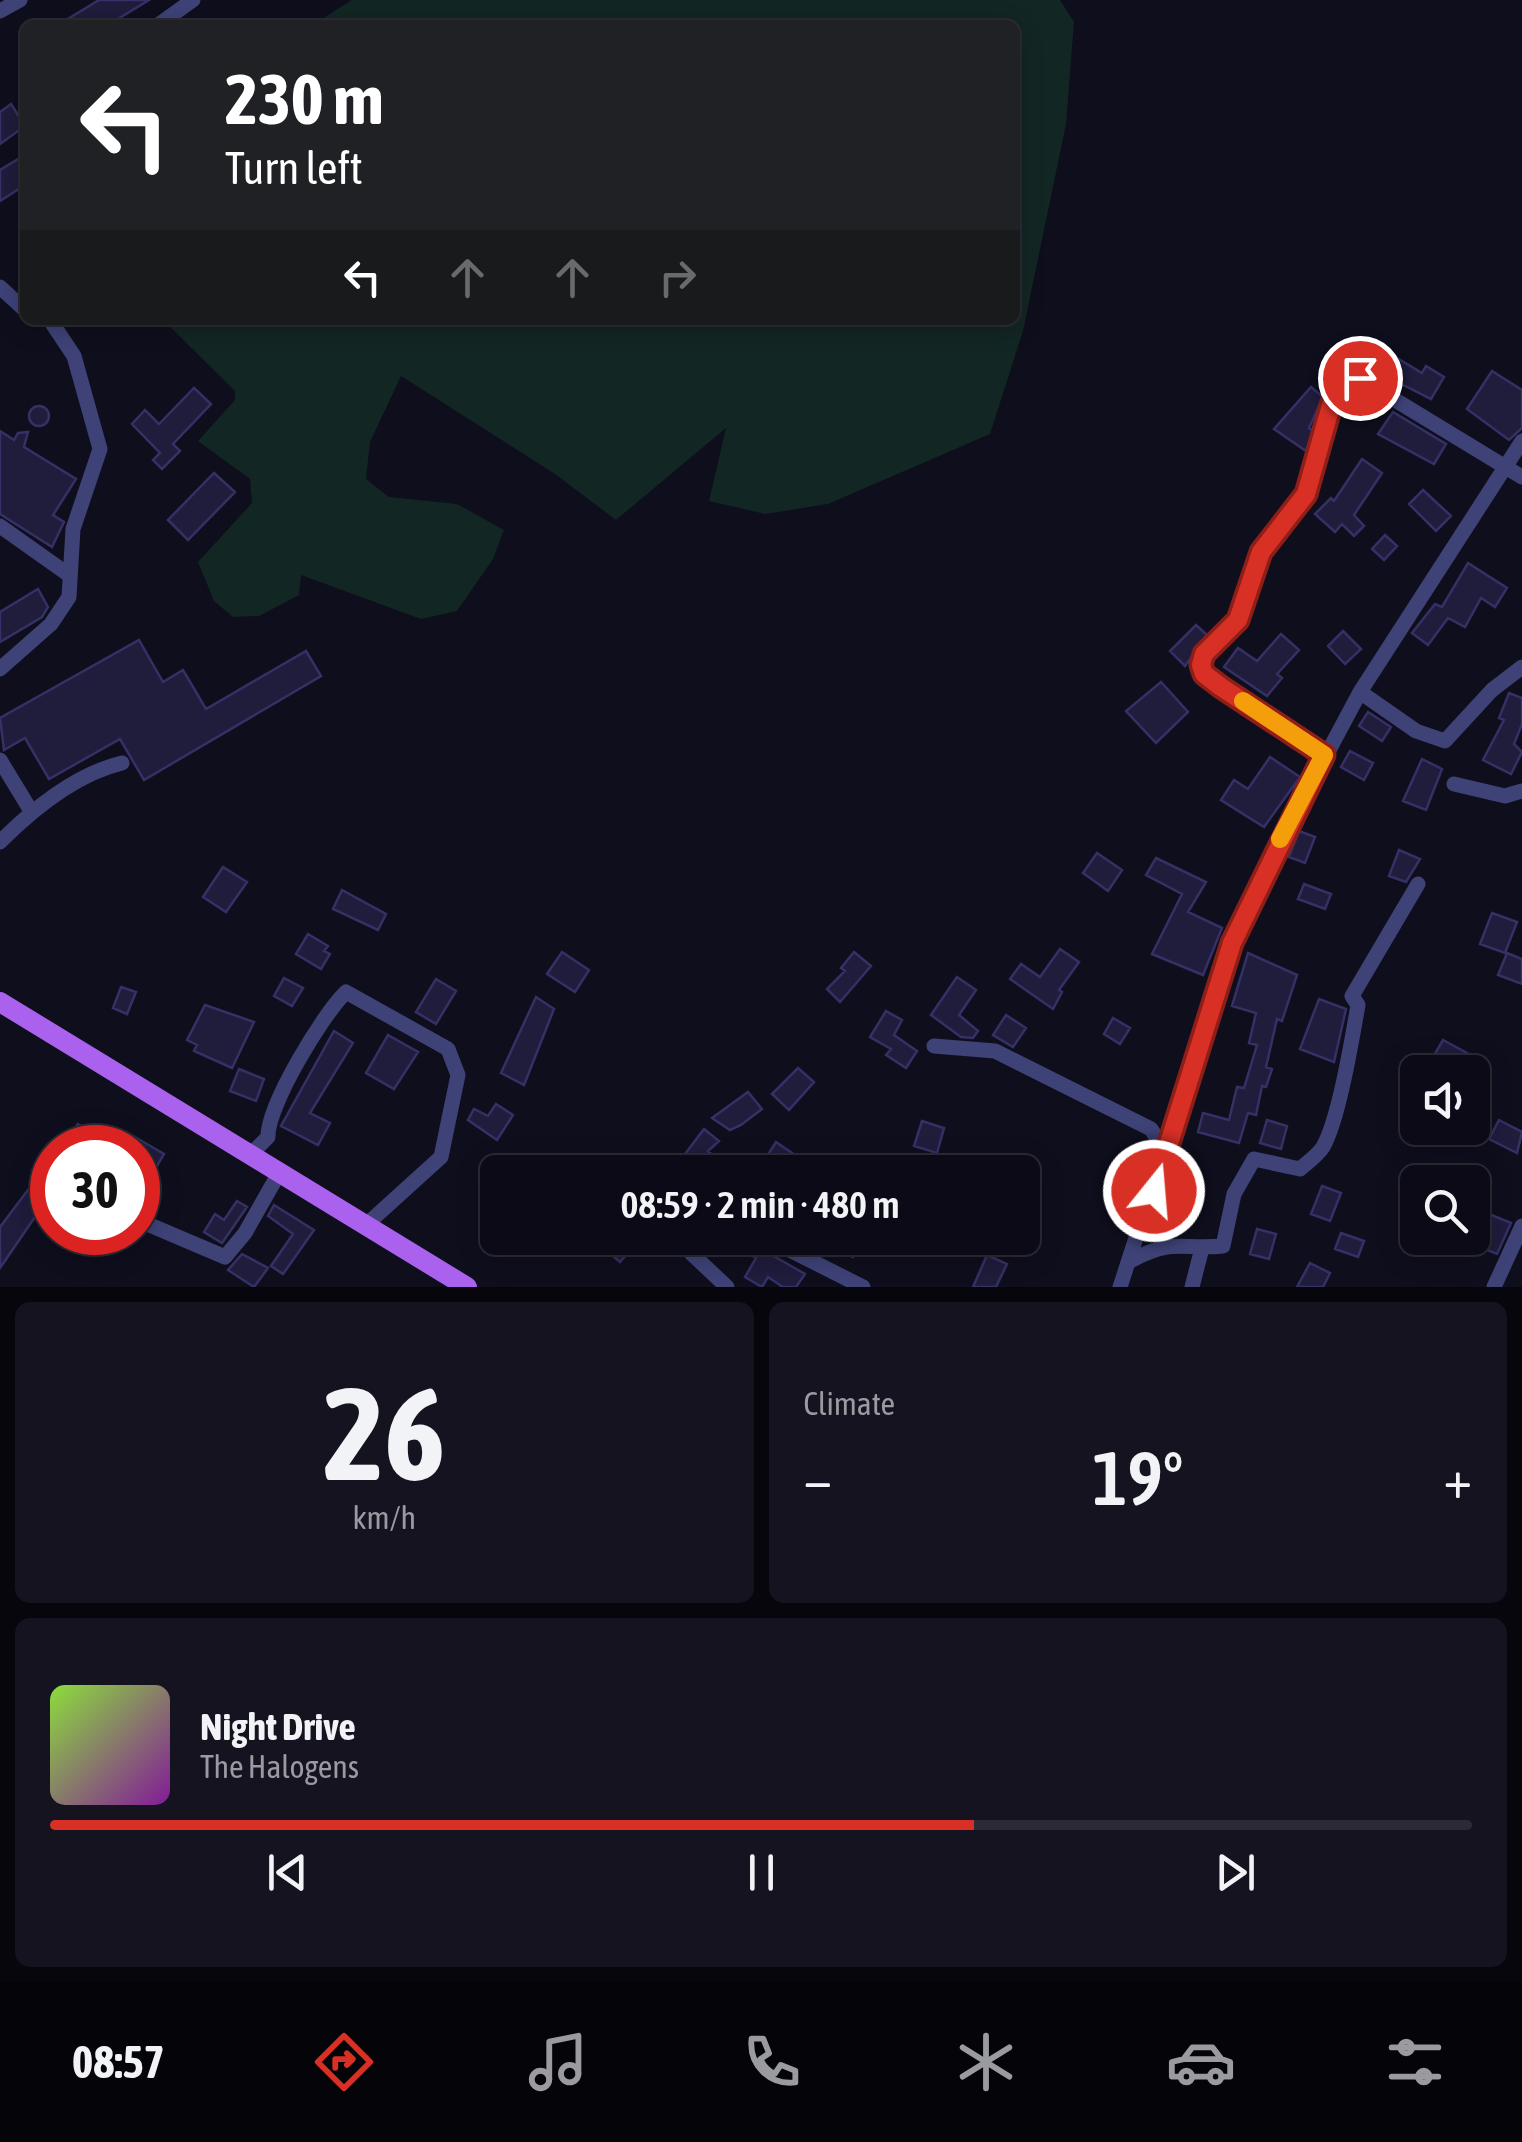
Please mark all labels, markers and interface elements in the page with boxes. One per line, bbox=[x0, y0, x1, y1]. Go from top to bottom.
text: 230 m bbox=[225, 59, 384, 139]
icon: left bbox=[60, 60, 190, 190]
text: Turn left bbox=[225, 142, 363, 194]
icon: left bbox=[335, 250, 390, 305]
icon: ahead bbox=[440, 250, 495, 305]
icon: ahead bbox=[545, 250, 600, 305]
icon: right bbox=[650, 250, 705, 305]
pin bbox=[1318, 336, 1403, 421]
icon: arrive bbox=[1333, 351, 1388, 406]
map controls bbox=[1400, 1055, 1490, 1255]
button: sound bbox=[1400, 1055, 1490, 1145]
speed limit sign: 30 bbox=[30, 1125, 160, 1255]
position arrow bbox=[1102, 1139, 1206, 1243]
button: search bbox=[1400, 1165, 1490, 1255]
text: 08:59 · 2 min · 480 m bbox=[620, 1183, 900, 1226]
text: 26 bbox=[323, 1359, 445, 1508]
text: Climate bbox=[804, 1385, 895, 1422]
text: 19° bbox=[1092, 1435, 1183, 1521]
text: − bbox=[804, 1447, 832, 1510]
text: + bbox=[1443, 1447, 1472, 1510]
text: km/h bbox=[353, 1499, 416, 1536]
text: Night Drive bbox=[200, 1705, 356, 1748]
text: The Halogens bbox=[200, 1748, 359, 1785]
icon: previous bbox=[260, 1845, 315, 1900]
icon: pause bbox=[734, 1845, 789, 1900]
icon: next bbox=[1208, 1845, 1263, 1900]
icon: directions bbox=[309, 2027, 379, 2097]
icon: music bbox=[523, 2027, 593, 2097]
icon: phone bbox=[737, 2027, 807, 2097]
icon: climate bbox=[951, 2027, 1021, 2097]
icon: car bbox=[1166, 2027, 1236, 2097]
icon: filters bbox=[1380, 2027, 1450, 2097]
text: 08:57 bbox=[72, 2036, 165, 2088]

